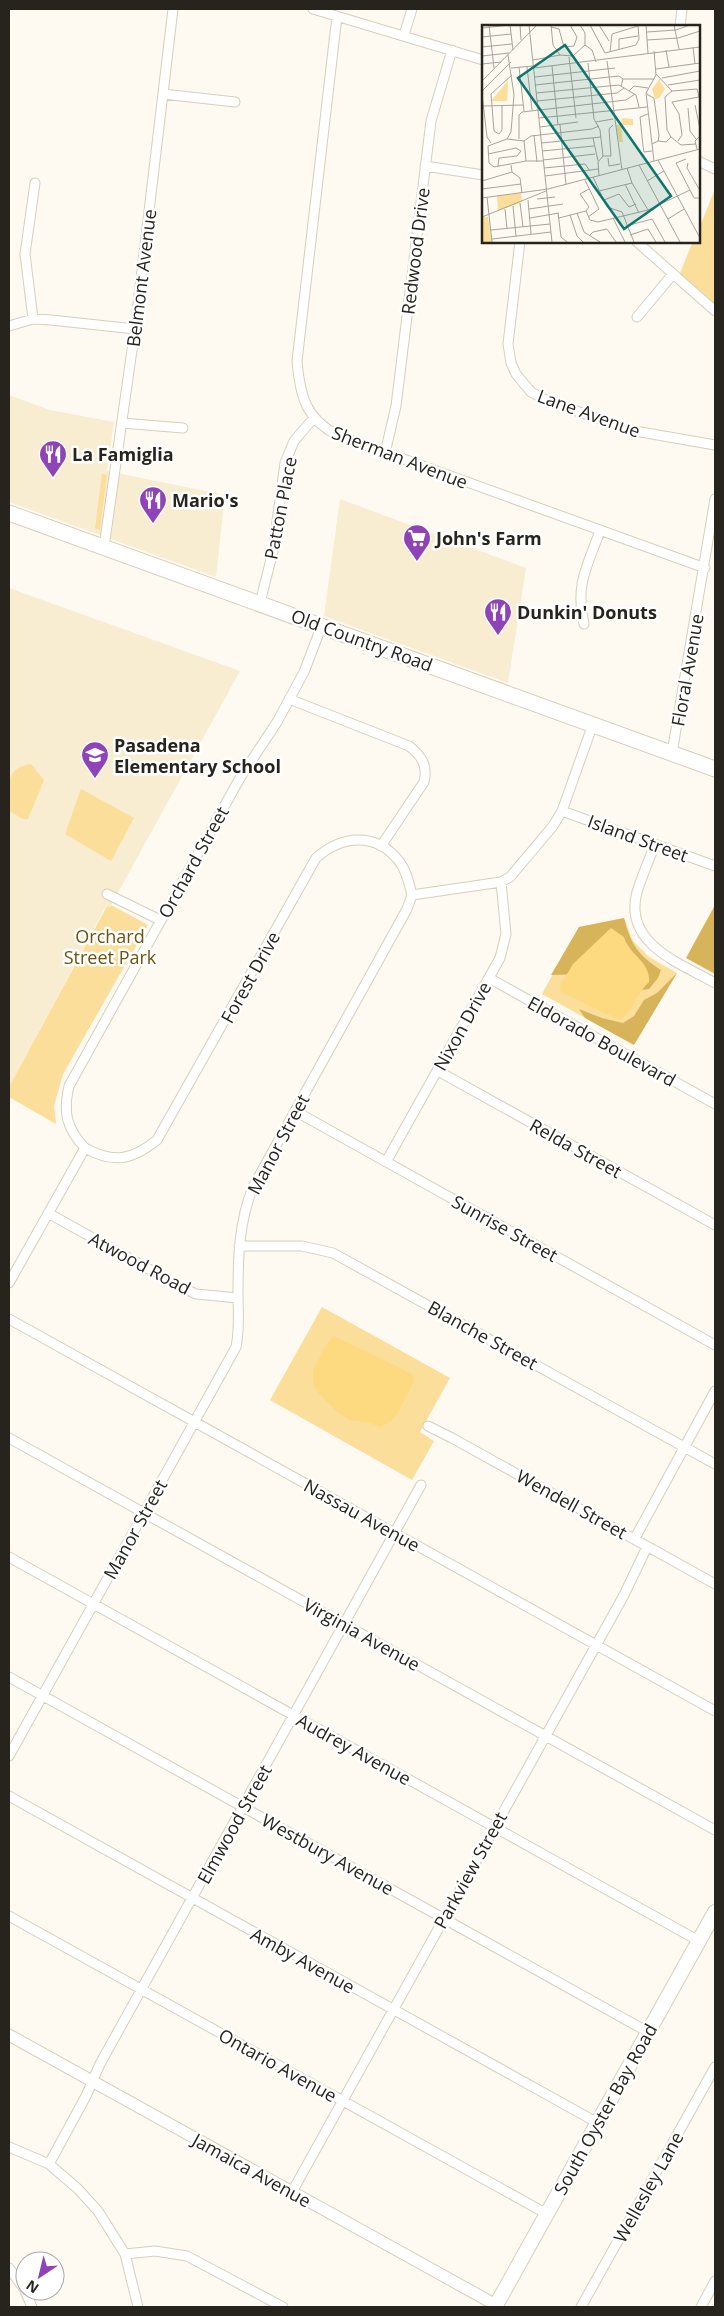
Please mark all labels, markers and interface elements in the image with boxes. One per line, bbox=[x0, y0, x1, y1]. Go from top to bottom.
inset map bbox=[482, 25, 699, 242]
street label: Redwood Drive bbox=[395, 186, 435, 316]
street label: Belmont Avenue bbox=[121, 208, 161, 348]
street label: Lane Avenue bbox=[534, 383, 644, 443]
street label: Sherman Avenue bbox=[329, 420, 471, 494]
restaurant icon: La Famiglia bbox=[38, 439, 68, 478]
place label: La Famiglia bbox=[72, 442, 174, 466]
street label: Patton Place bbox=[258, 455, 302, 561]
restaurant icon: Mario's bbox=[138, 485, 168, 524]
place label: Mario's bbox=[172, 488, 238, 512]
supermarket icon: John's Farm bbox=[402, 523, 432, 562]
place label: John's Farm bbox=[434, 526, 542, 550]
restaurant icon: Dunkin' Donuts bbox=[483, 597, 513, 636]
place label: Dunkin' Donuts bbox=[517, 600, 657, 624]
street label: Old Country Road bbox=[288, 603, 436, 677]
street label: Floral Avenue bbox=[665, 612, 709, 728]
place label: Pasadena Elementary School bbox=[114, 733, 281, 778]
school or university icon: Pasadena Elementary School bbox=[80, 740, 110, 779]
street label: Orchard Street bbox=[152, 802, 234, 922]
street label: Island Street bbox=[584, 809, 692, 867]
park label: Orchard Street Park bbox=[64, 924, 157, 969]
street label: Forest Drive bbox=[215, 927, 285, 1027]
street label: Nixon Drive bbox=[428, 977, 496, 1075]
street label: Eldorado Boulevard bbox=[524, 990, 680, 1092]
street label: Manor Street bbox=[241, 1090, 315, 1198]
street label: Relda Street bbox=[526, 1113, 626, 1183]
street label: Sunrise Street bbox=[448, 1189, 562, 1267]
street label: Atwood Road bbox=[85, 1226, 195, 1300]
street label: Blanche Street bbox=[424, 1295, 542, 1375]
street label: Wendell Street bbox=[512, 1464, 632, 1544]
street label: Nassau Avenue bbox=[300, 1473, 424, 1557]
street label: Manor Street bbox=[98, 1475, 172, 1583]
street label: Virginia Avenue bbox=[299, 1592, 425, 1676]
street label: Audrey Avenue bbox=[293, 1708, 415, 1790]
street label: Elmwood Street bbox=[191, 1760, 277, 1888]
street label: Parkview Street bbox=[428, 1807, 512, 1933]
street label: Westbury Avenue bbox=[258, 1808, 398, 1900]
street label: Amby Avenue bbox=[247, 1922, 359, 1998]
street label: South Oyster Bay Road bbox=[548, 2019, 662, 2199]
street label: Ontario Avenue bbox=[215, 2023, 341, 2107]
street label: Jamaica Avenue bbox=[187, 2127, 316, 2212]
street label: Wellesley Lane bbox=[608, 2127, 688, 2247]
north arrow bbox=[15, 2251, 65, 2301]
text: N bbox=[22, 2276, 42, 2298]

